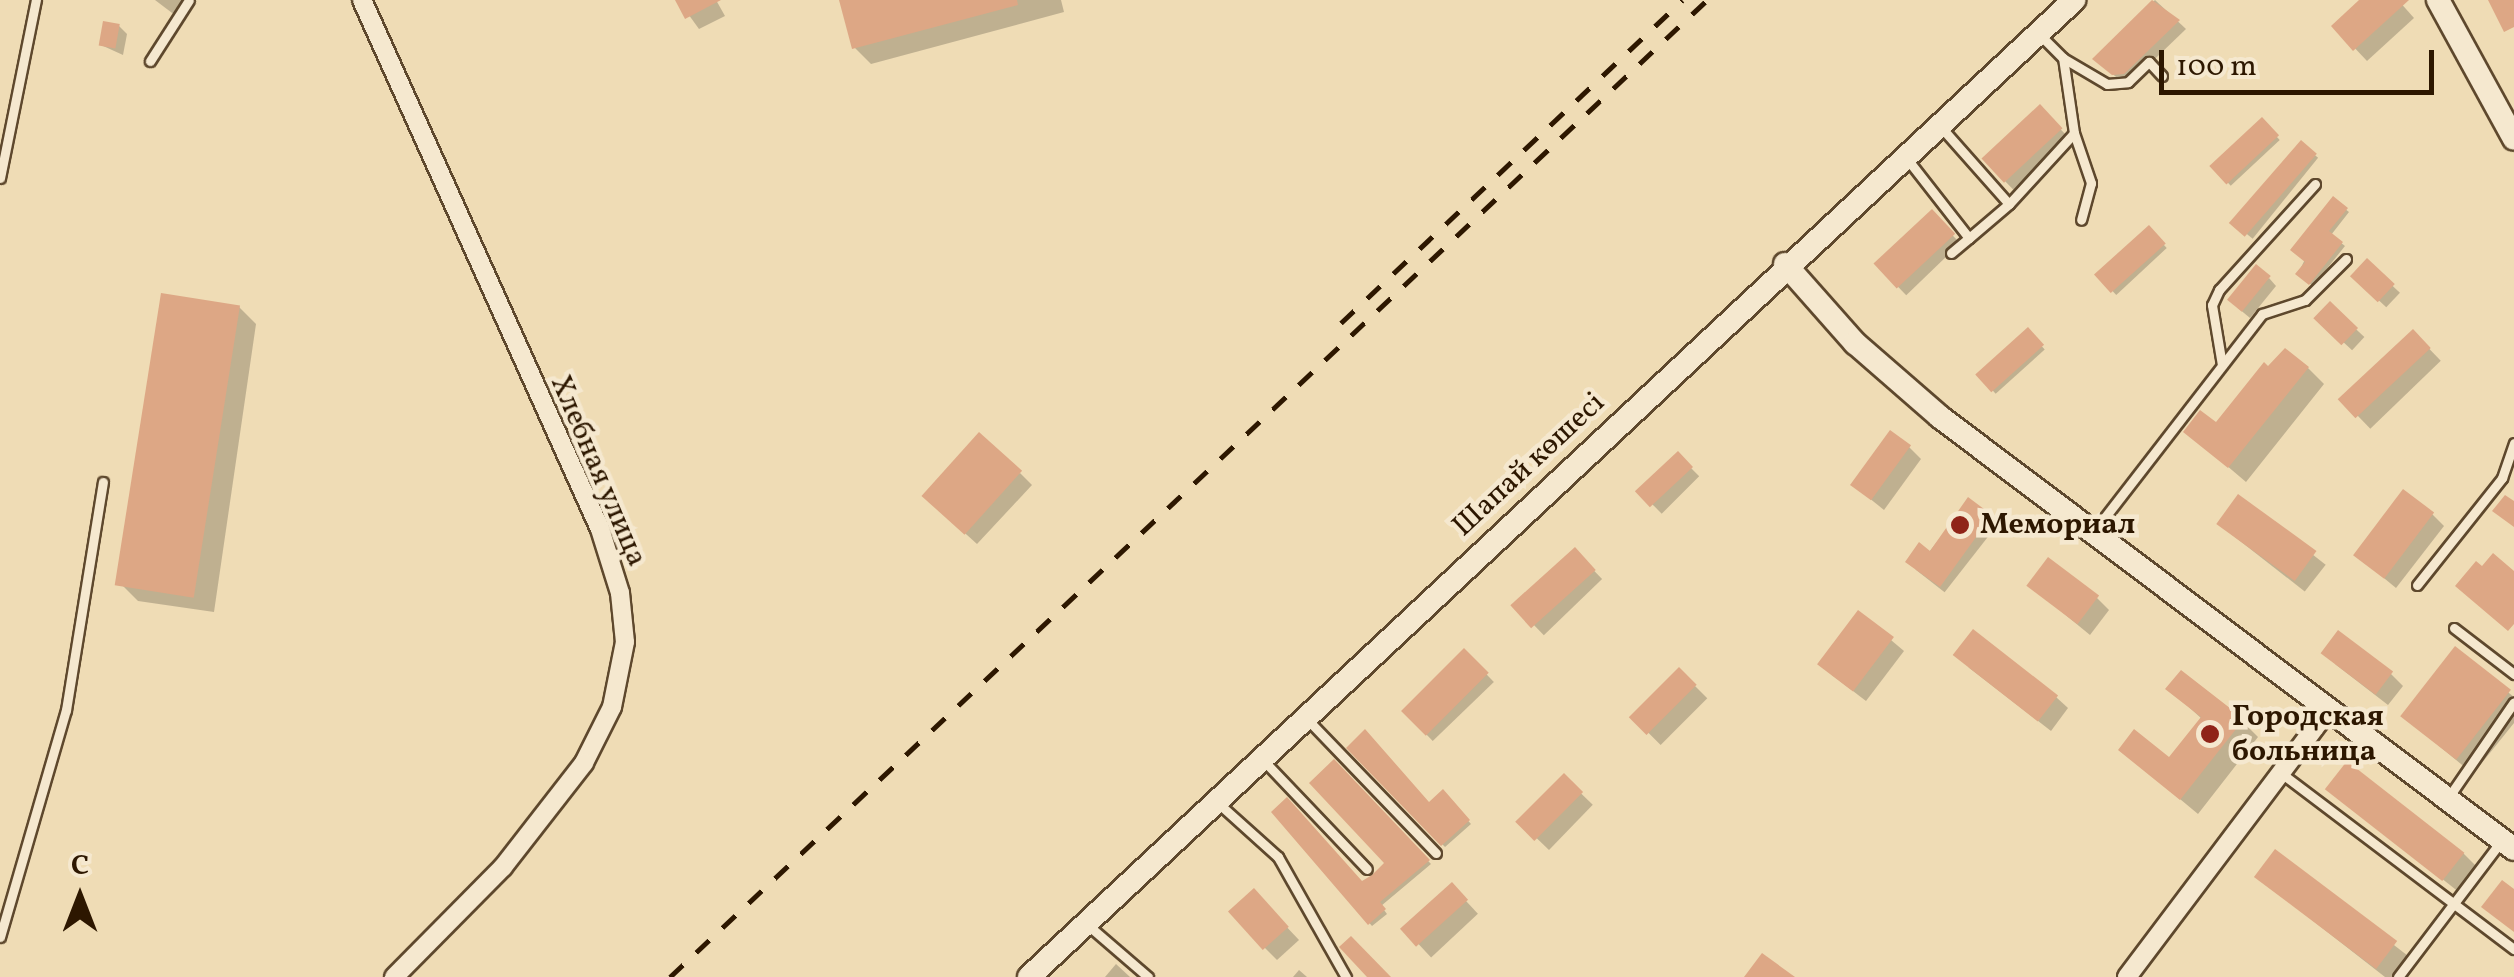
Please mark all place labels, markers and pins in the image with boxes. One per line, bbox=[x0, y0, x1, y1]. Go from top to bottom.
place label: Мемориал bbox=[1980, 507, 2135, 543]
marker: Мемориал bbox=[1949, 514, 1971, 536]
place label: Городская больница bbox=[2232, 699, 2384, 770]
marker: Городская больница bbox=[2197, 721, 2223, 747]

